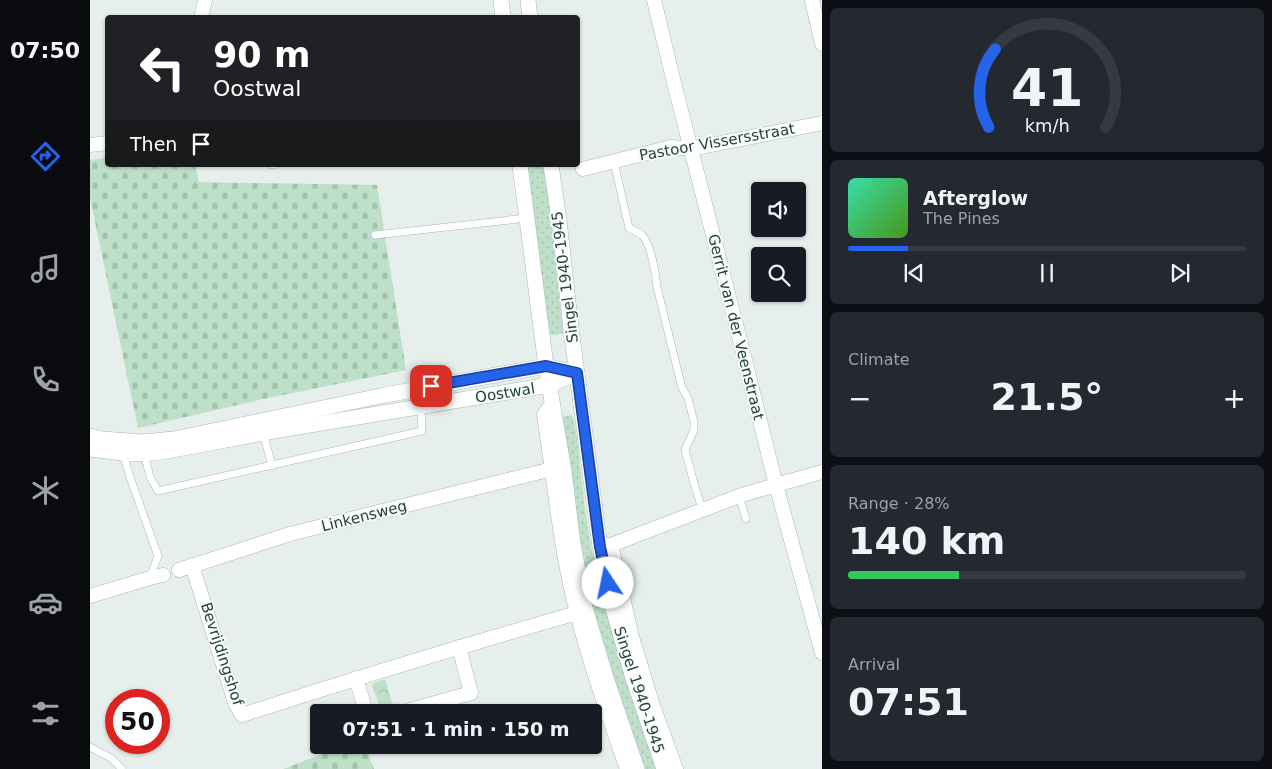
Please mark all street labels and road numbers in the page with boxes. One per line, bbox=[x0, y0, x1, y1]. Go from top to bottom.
street label: Pastoor Vissersstraat bbox=[638, 119, 796, 165]
street label: Singel 1940-1945 bbox=[548, 210, 582, 344]
street label: Gerrit van der Veenstraat bbox=[704, 232, 768, 422]
street label: Oostwal bbox=[474, 379, 536, 407]
street label: Linkensweg bbox=[319, 497, 409, 535]
street label: Bevrijdingshof bbox=[197, 600, 247, 709]
street label: Singel 1940-1945 bbox=[610, 624, 668, 756]

